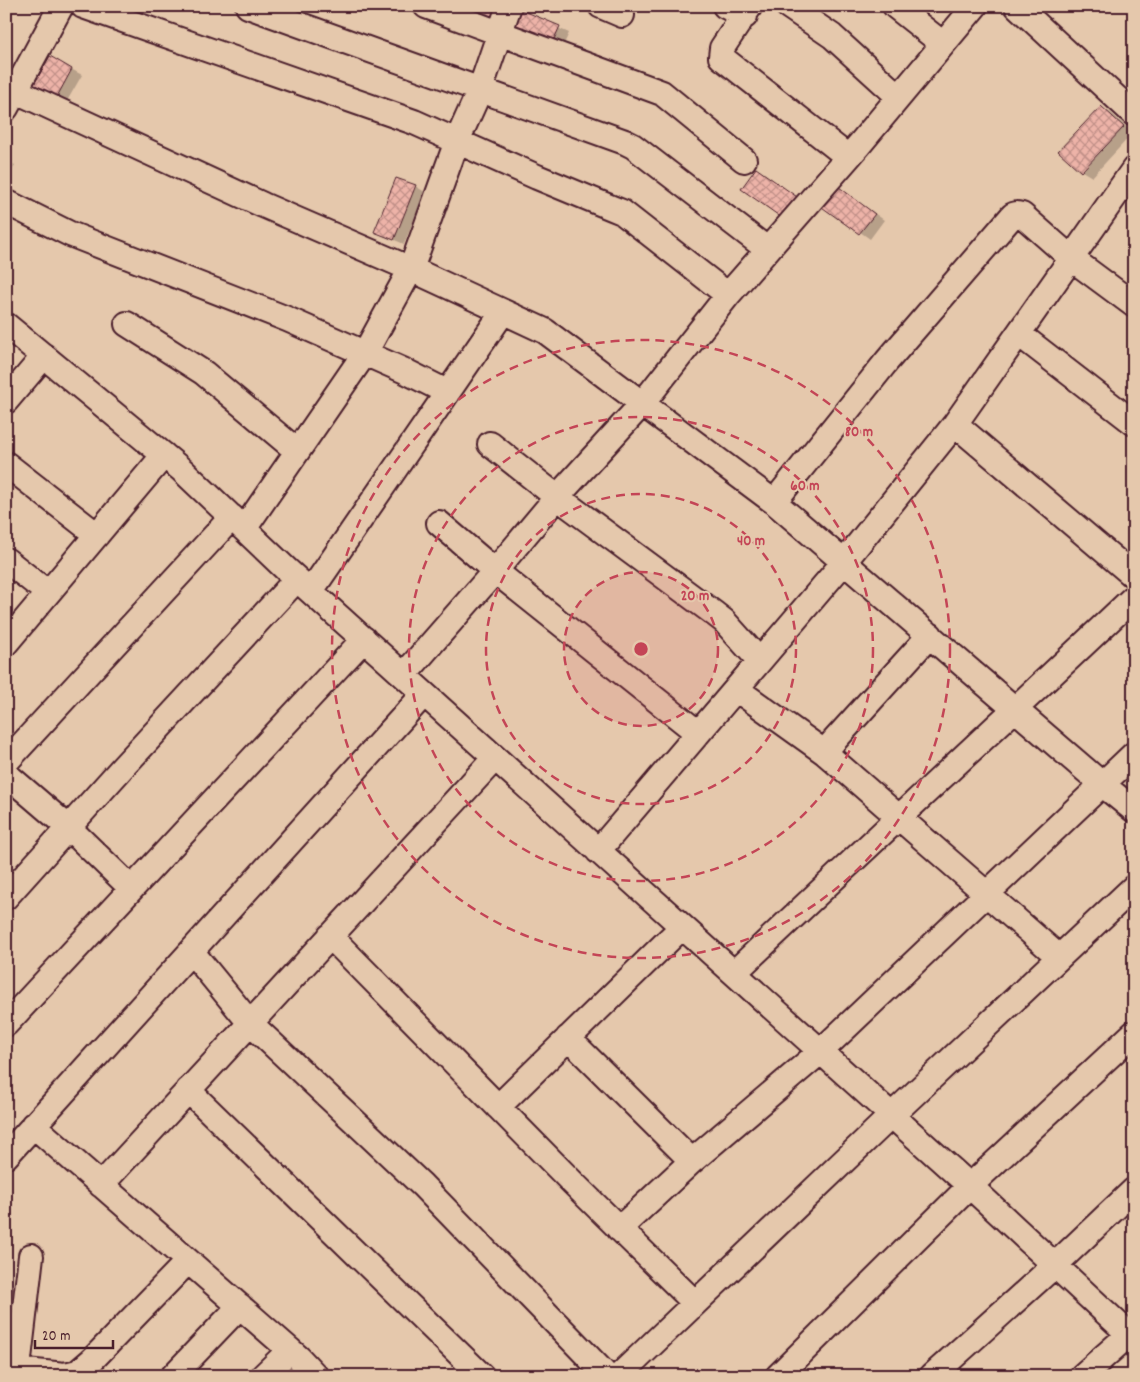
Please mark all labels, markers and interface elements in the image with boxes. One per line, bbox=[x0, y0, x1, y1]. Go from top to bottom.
text: 80 m bbox=[845, 422, 873, 444]
text: 60 m bbox=[790, 476, 820, 498]
text: 40 m bbox=[737, 531, 765, 553]
text: 20 m bbox=[681, 586, 709, 608]
centre of rings bbox=[632, 640, 650, 658]
scale bar bbox=[35, 1317, 112, 1349]
text: 20 m bbox=[42, 1326, 70, 1348]

